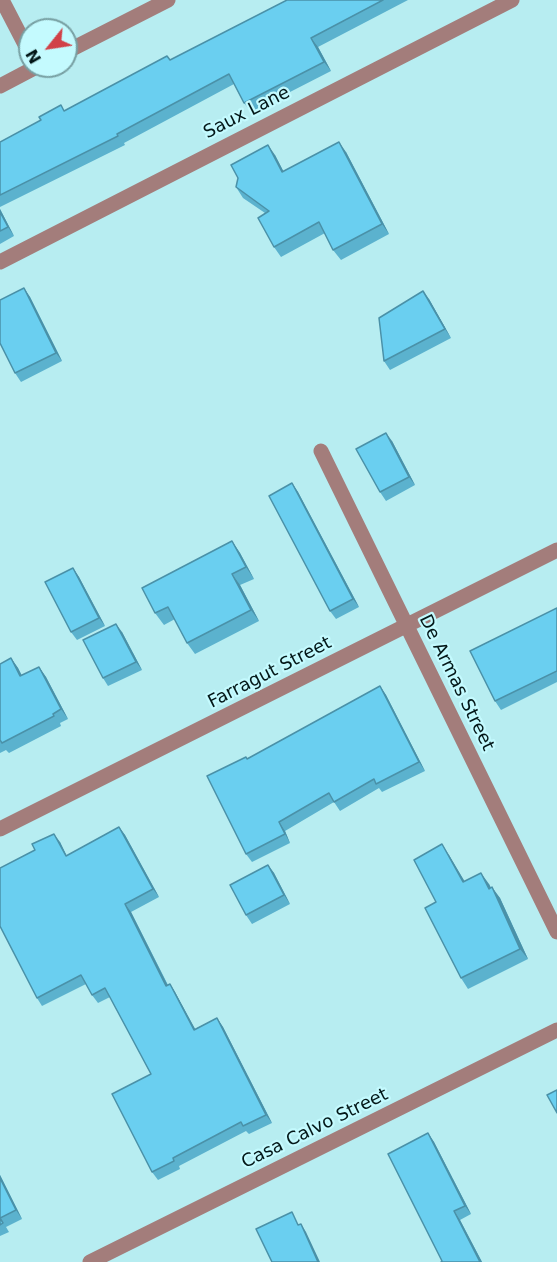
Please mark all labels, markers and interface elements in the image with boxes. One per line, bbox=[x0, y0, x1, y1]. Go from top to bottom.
north arrow bbox=[18, 18, 78, 78]
text: N bbox=[22, 46, 45, 67]
street label: Saux Lane bbox=[200, 82, 294, 144]
street label: De Armas Street bbox=[414, 612, 498, 754]
street label: Farragut Street bbox=[205, 633, 335, 713]
street label: Casa Calvo Street bbox=[238, 1084, 392, 1174]

